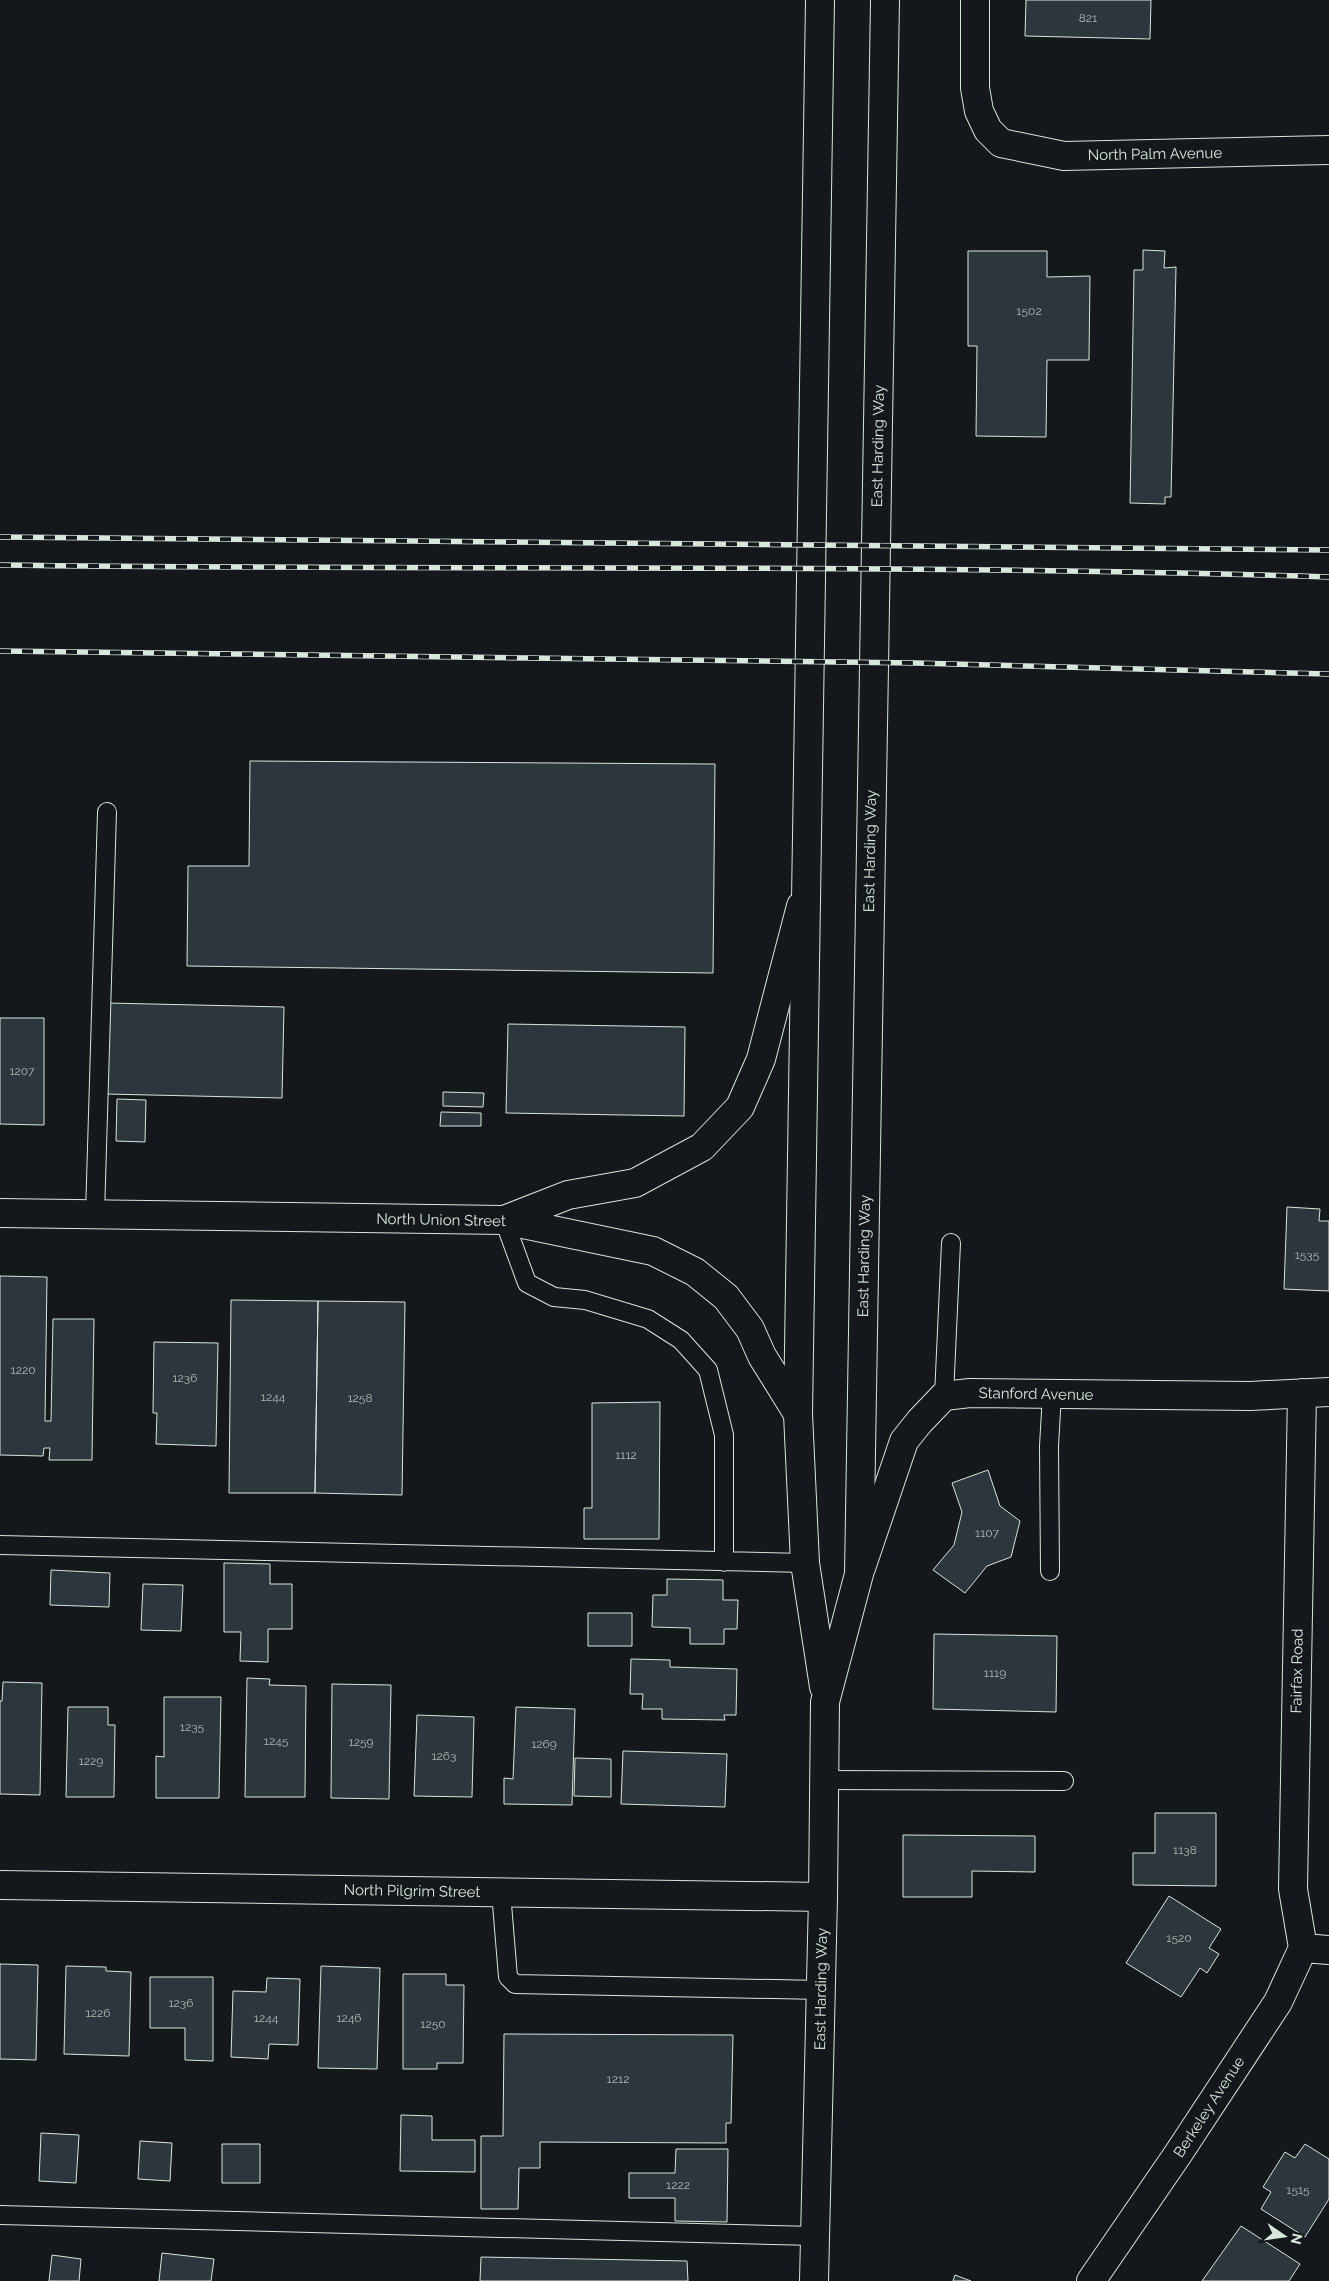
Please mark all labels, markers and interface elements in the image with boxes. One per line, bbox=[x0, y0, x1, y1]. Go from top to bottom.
house number: 821 bbox=[1079, 11, 1097, 25]
street label: North Palm Avenue bbox=[1088, 144, 1223, 164]
house number: 1502 bbox=[1016, 304, 1042, 318]
street label: East Harding Way bbox=[868, 385, 888, 507]
street label: East Harding Way bbox=[860, 790, 880, 912]
house number: 1207 bbox=[9, 1064, 35, 1078]
street label: East Harding Way bbox=[854, 1195, 874, 1317]
street label: North Union Street bbox=[376, 1210, 506, 1230]
house number: 1535 bbox=[1295, 1248, 1320, 1262]
house number: 1220 bbox=[11, 1363, 35, 1377]
house number: 1236 bbox=[172, 1371, 198, 1385]
street label: Stanford Avenue bbox=[978, 1384, 1094, 1404]
house number: 1244 bbox=[261, 1390, 286, 1404]
house number: 1258 bbox=[347, 1391, 373, 1405]
house number: 1112 bbox=[615, 1448, 637, 1462]
house number: 1107 bbox=[975, 1526, 1000, 1540]
street label: Fairfax Road bbox=[1287, 1628, 1307, 1714]
house number: 1119 bbox=[984, 1666, 1006, 1680]
house number: 1235 bbox=[180, 1720, 205, 1734]
house number: 1245 bbox=[264, 1734, 289, 1748]
house number: 1259 bbox=[349, 1735, 373, 1749]
house number: 1269 bbox=[531, 1737, 557, 1751]
house number: 1263 bbox=[431, 1749, 457, 1763]
house number: 1229 bbox=[79, 1754, 103, 1768]
house number: 1138 bbox=[1173, 1843, 1197, 1857]
street label: North Pilgrim Street bbox=[343, 1881, 481, 1901]
street label: East Harding Way bbox=[811, 1928, 831, 2050]
house number: 1520 bbox=[1166, 1931, 1192, 1945]
house number: 1236 bbox=[168, 1996, 194, 2010]
house number: 1226 bbox=[86, 2006, 110, 2020]
house number: 1244 bbox=[254, 2011, 279, 2025]
house number: 1246 bbox=[336, 2011, 362, 2025]
house number: 1250 bbox=[420, 2017, 446, 2031]
street label: Berkeley Avenue bbox=[1170, 2053, 1248, 2161]
house number: 1212 bbox=[607, 2072, 629, 2086]
house number: 1222 bbox=[666, 2178, 690, 2192]
house number: 1515 bbox=[1286, 2183, 1310, 2197]
north arrow bbox=[1259, 2211, 1309, 2261]
text: N bbox=[1288, 2232, 1306, 2246]

